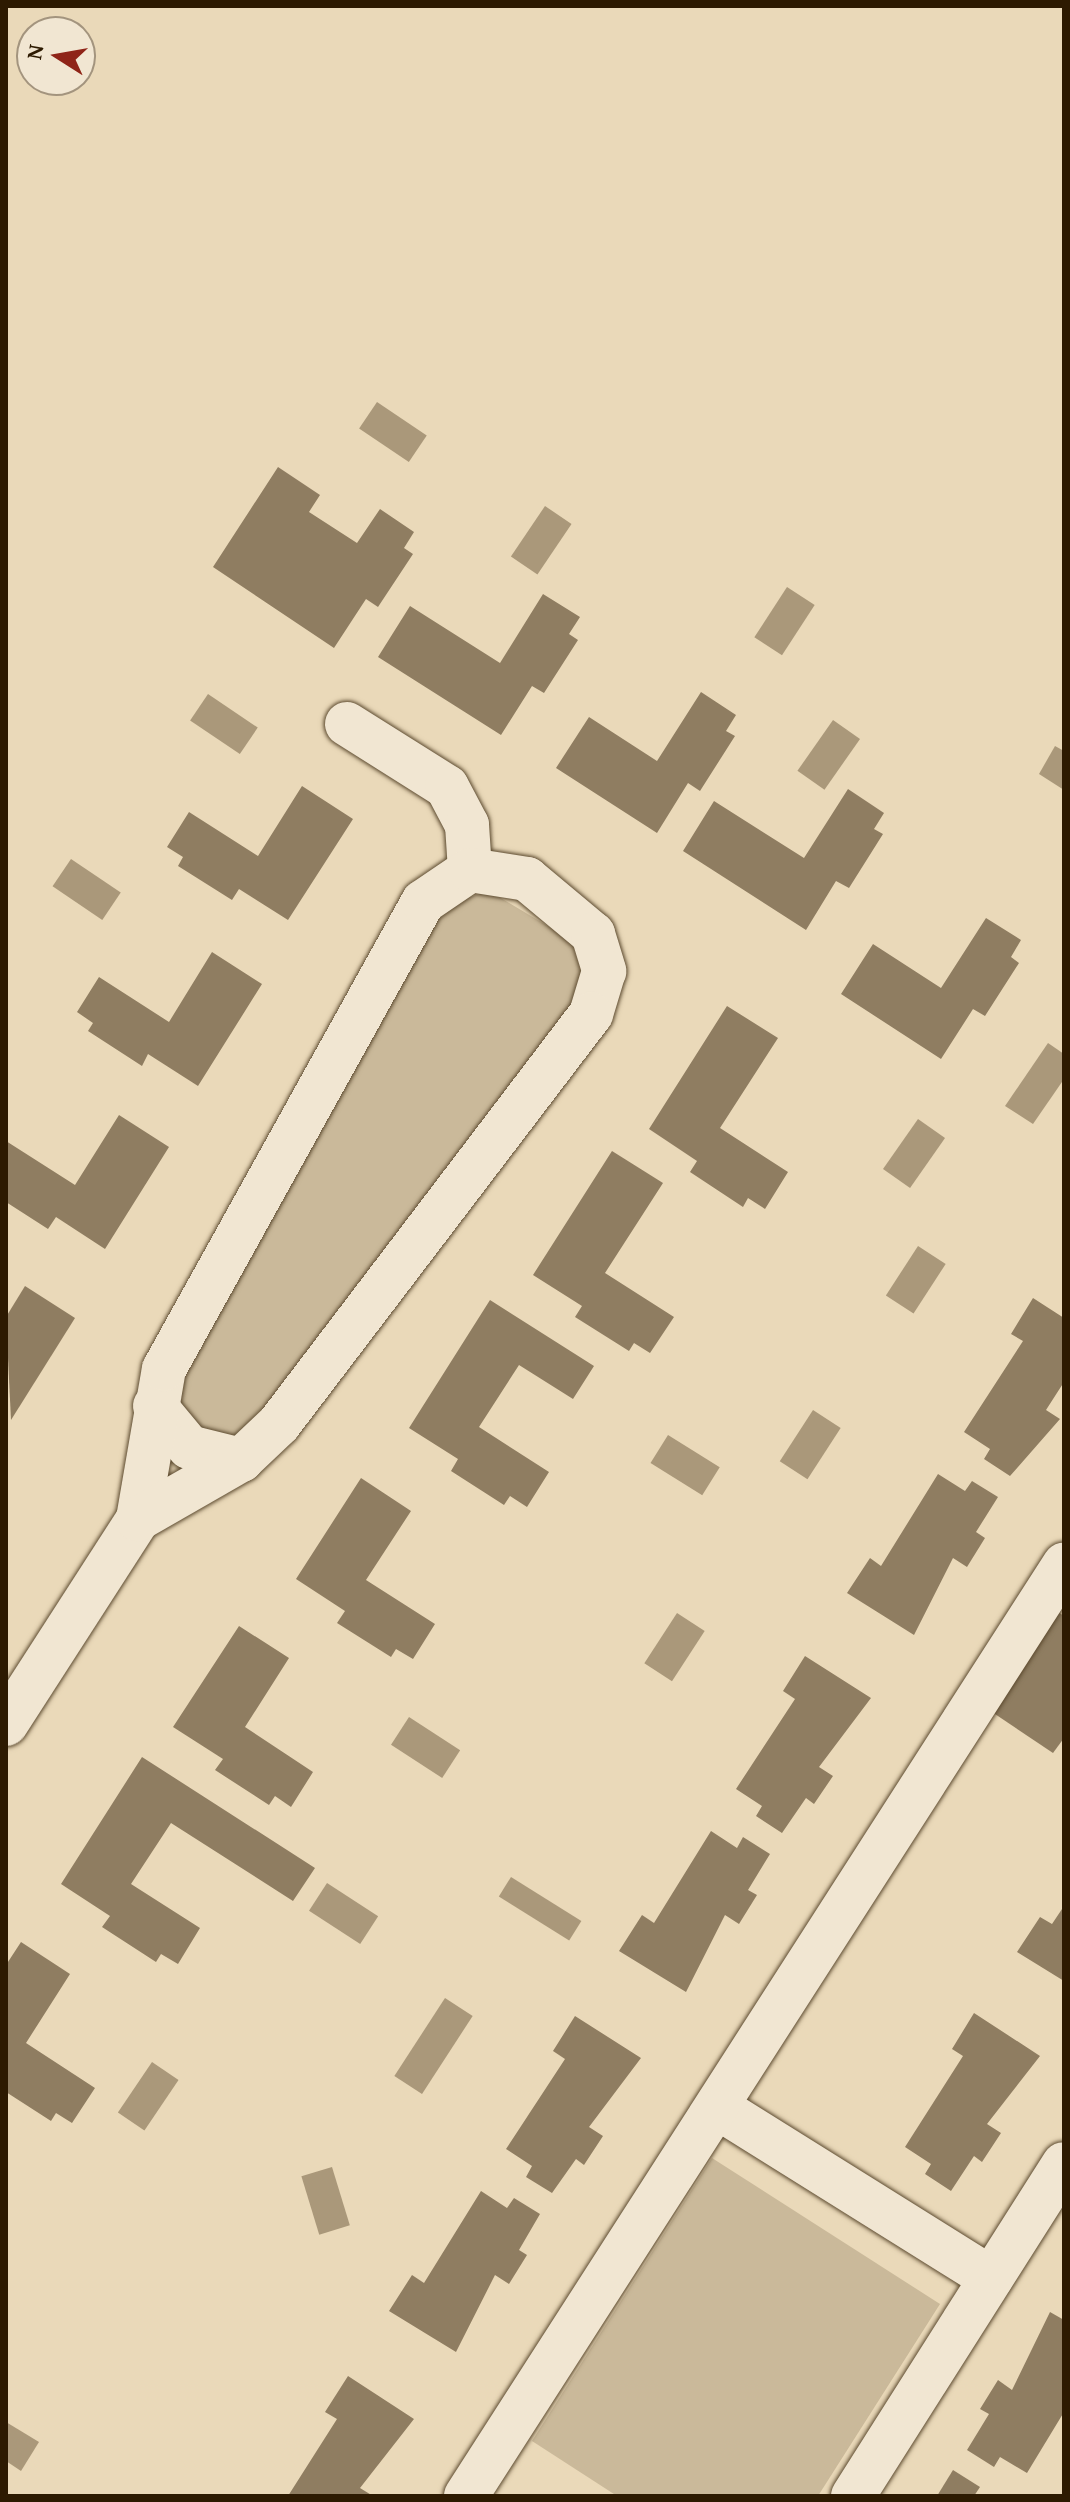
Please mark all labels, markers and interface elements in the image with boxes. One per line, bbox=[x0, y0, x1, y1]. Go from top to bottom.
north arrow bbox=[16, 16, 96, 96]
text: N bbox=[17, 42, 52, 62]

